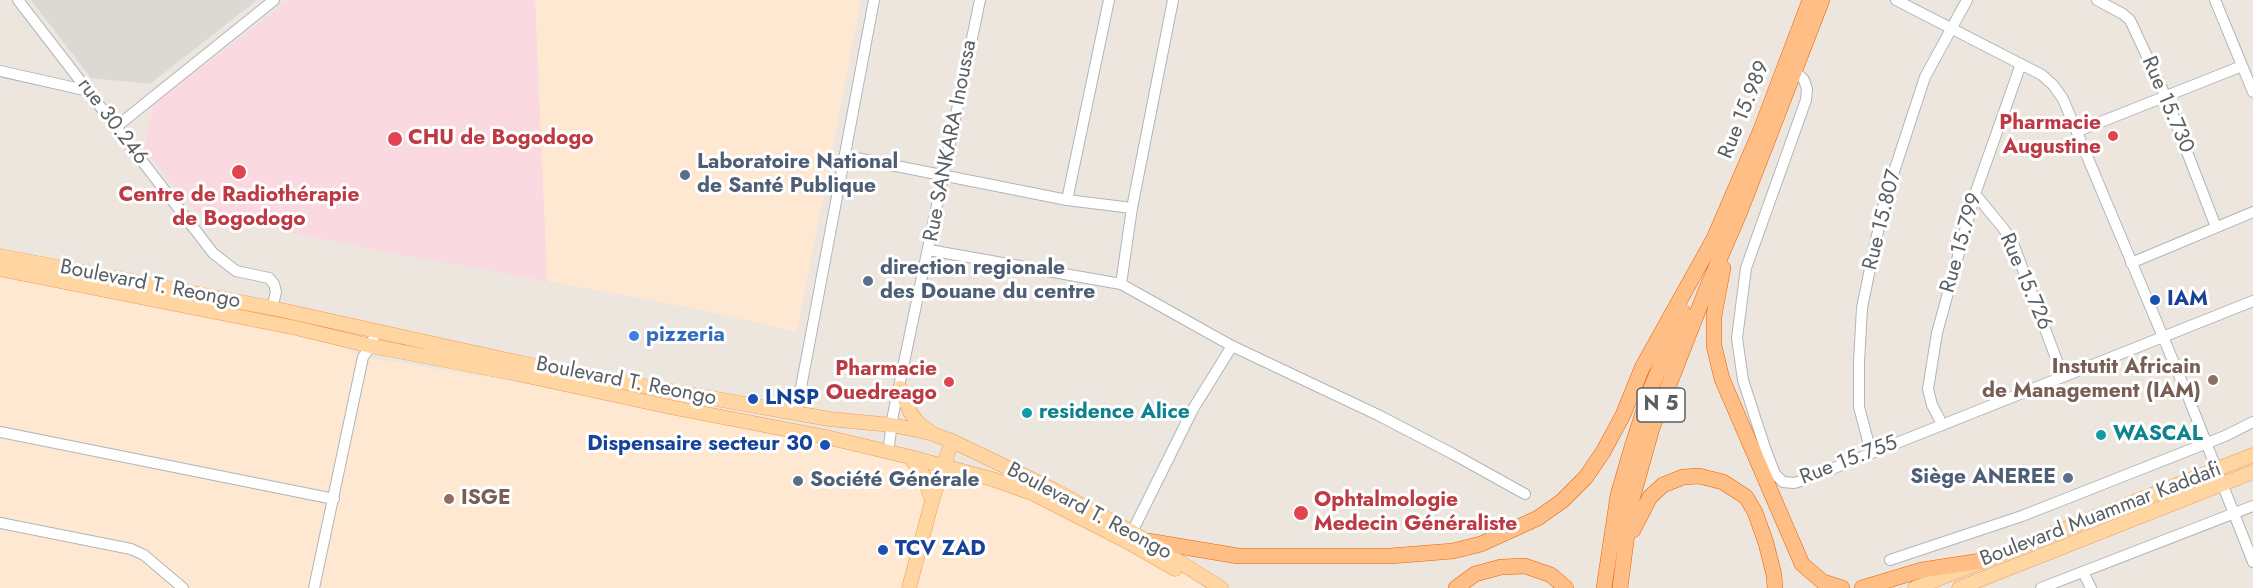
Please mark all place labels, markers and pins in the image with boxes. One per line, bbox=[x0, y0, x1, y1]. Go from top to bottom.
place label: Pharmacie Augustine bbox=[1999, 111, 2101, 161]
place label: CHU de Bogodogo bbox=[408, 126, 594, 152]
marker: Pharmacie Augustine bbox=[2106, 129, 2120, 143]
marker: CHU de Bogodogo bbox=[386, 130, 404, 148]
place label: Laboratoire National de Santé Publique bbox=[697, 150, 898, 200]
marker: Centre de Radiothérapie de Bogodogo bbox=[230, 163, 248, 181]
marker: Laboratoire National de Santé Publique bbox=[678, 168, 692, 182]
place label: Centre de Radiothérapie de Bogodogo bbox=[119, 183, 359, 233]
place label: direction regionale des Douane du centre bbox=[880, 256, 1095, 306]
marker: direction regionale des Douane du centre bbox=[861, 274, 875, 288]
place label: IAM bbox=[2167, 287, 2208, 313]
marker: IAM bbox=[2148, 293, 2162, 307]
place label: pizzeria bbox=[646, 323, 725, 349]
marker: pizzeria bbox=[627, 329, 641, 343]
place label: Instutit Africain de Management (IAM) bbox=[1982, 355, 2201, 405]
place label: Pharmacie Ouedreago bbox=[826, 357, 937, 407]
marker: Instutit Africain de Management (IAM) bbox=[2206, 373, 2220, 387]
marker: Pharmacie Ouedreago bbox=[942, 375, 956, 389]
place label: LNSP bbox=[765, 386, 819, 412]
marker: LNSP bbox=[746, 392, 760, 406]
place label: residence Alice bbox=[1039, 400, 1190, 426]
marker: residence Alice bbox=[1020, 406, 1034, 420]
place label: WASCAL bbox=[2113, 422, 2203, 448]
marker: WASCAL bbox=[2094, 428, 2108, 442]
place label: Dispensaire secteur 30 bbox=[587, 432, 813, 458]
marker: Dispensaire secteur 30 bbox=[818, 438, 832, 452]
place label: Siège ANEREE bbox=[1910, 465, 2056, 491]
place label: Société Générale bbox=[810, 468, 980, 494]
marker: Siège ANEREE bbox=[2061, 471, 2075, 485]
marker: Société Générale bbox=[791, 474, 805, 488]
place label: ISGE bbox=[461, 486, 511, 512]
place label: Ophtalmologie Medecin Généraliste bbox=[1314, 488, 1517, 538]
marker: ISGE bbox=[442, 492, 456, 506]
marker: Ophtalmologie Medecin Généraliste bbox=[1292, 504, 1310, 522]
place label: TCV ZAD bbox=[895, 537, 986, 563]
marker: TCV ZAD bbox=[876, 543, 890, 557]

